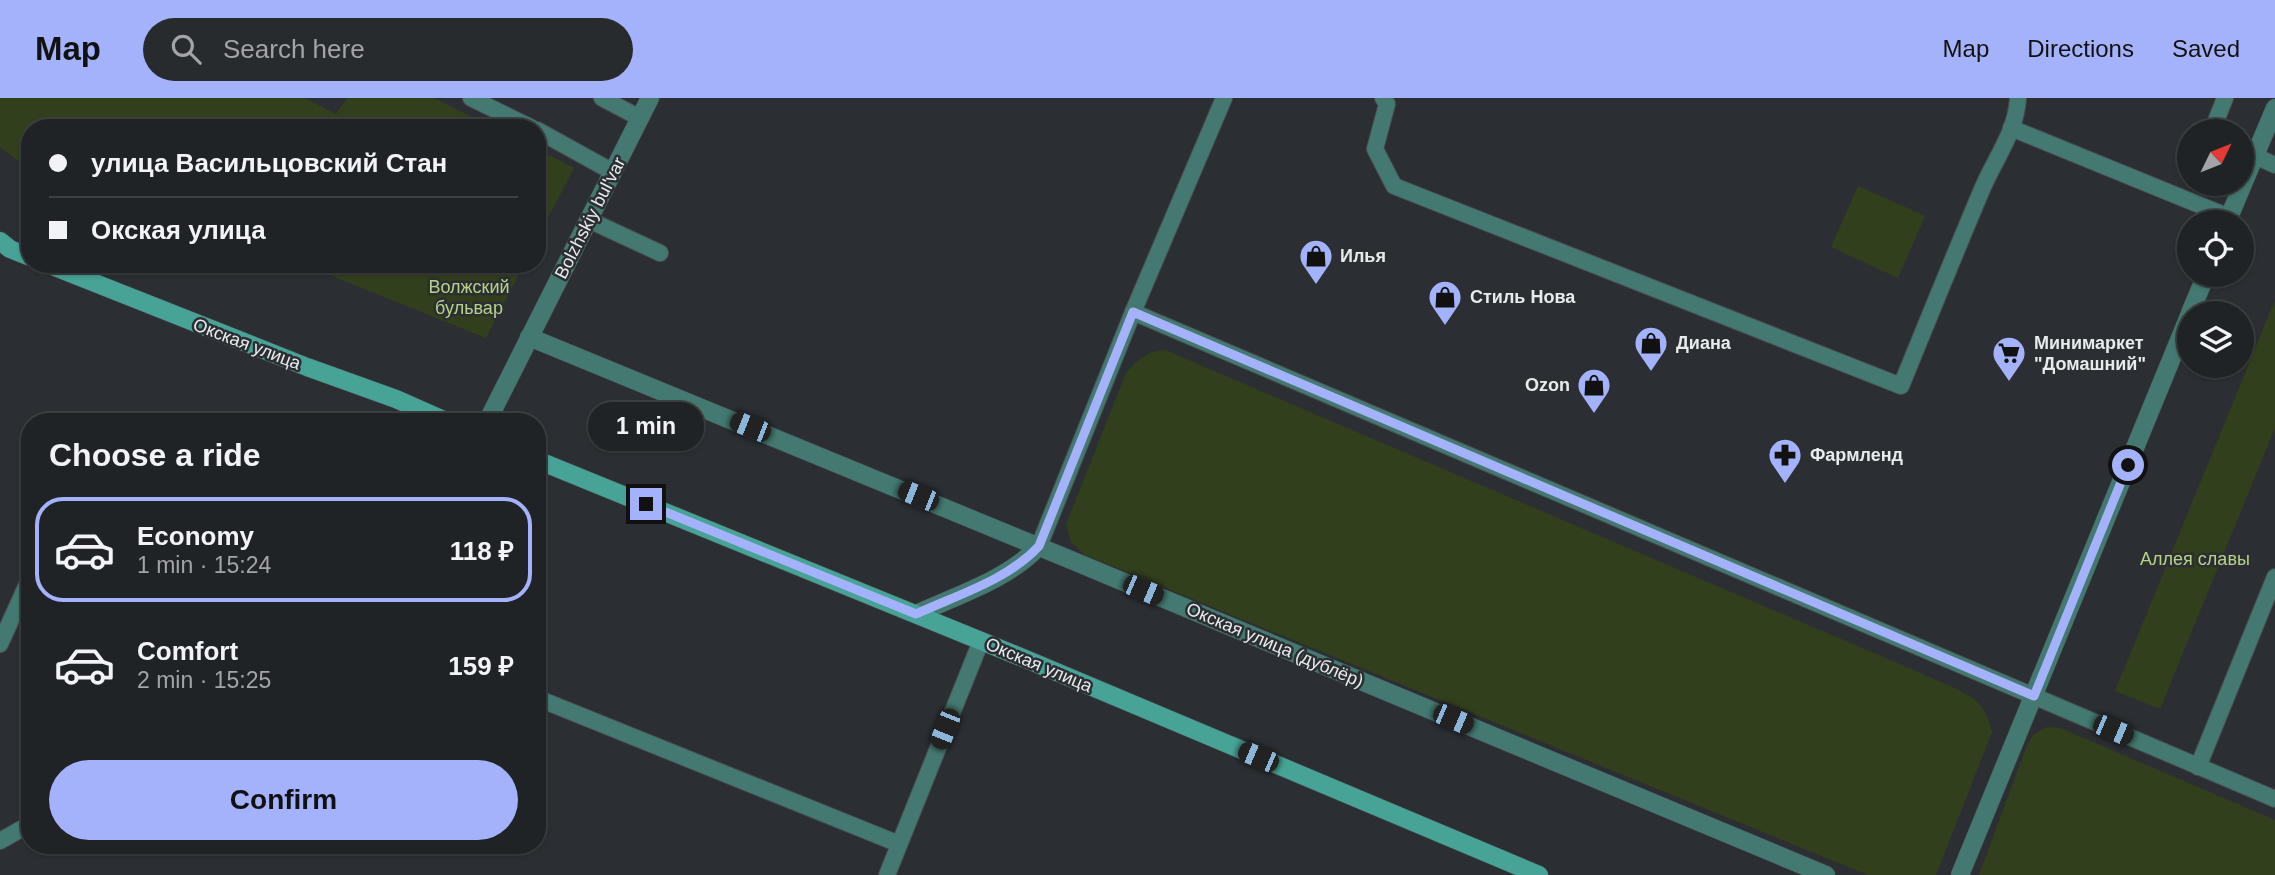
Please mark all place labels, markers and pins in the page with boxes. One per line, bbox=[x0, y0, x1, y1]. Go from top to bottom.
shop icon: Илья bbox=[1297, 237, 1335, 286]
place label: Илья bbox=[1340, 246, 1386, 266]
shop icon: Стиль Нова bbox=[1426, 278, 1464, 327]
place label: Стиль Нова bbox=[1470, 287, 1576, 307]
shop icon: Диана bbox=[1632, 324, 1670, 373]
place label: Диана bbox=[1676, 333, 1732, 353]
place label: Минимаркет "Домашний" bbox=[2034, 333, 2146, 374]
supermarket icon: Минимаркет "Домашний" bbox=[1990, 334, 2028, 383]
shop icon: Ozon bbox=[1575, 366, 1613, 415]
place label: Ozon bbox=[1525, 375, 1570, 395]
pharmacy icon: Фармленд bbox=[1766, 436, 1804, 485]
place label: Фармленд bbox=[1810, 445, 1904, 465]

